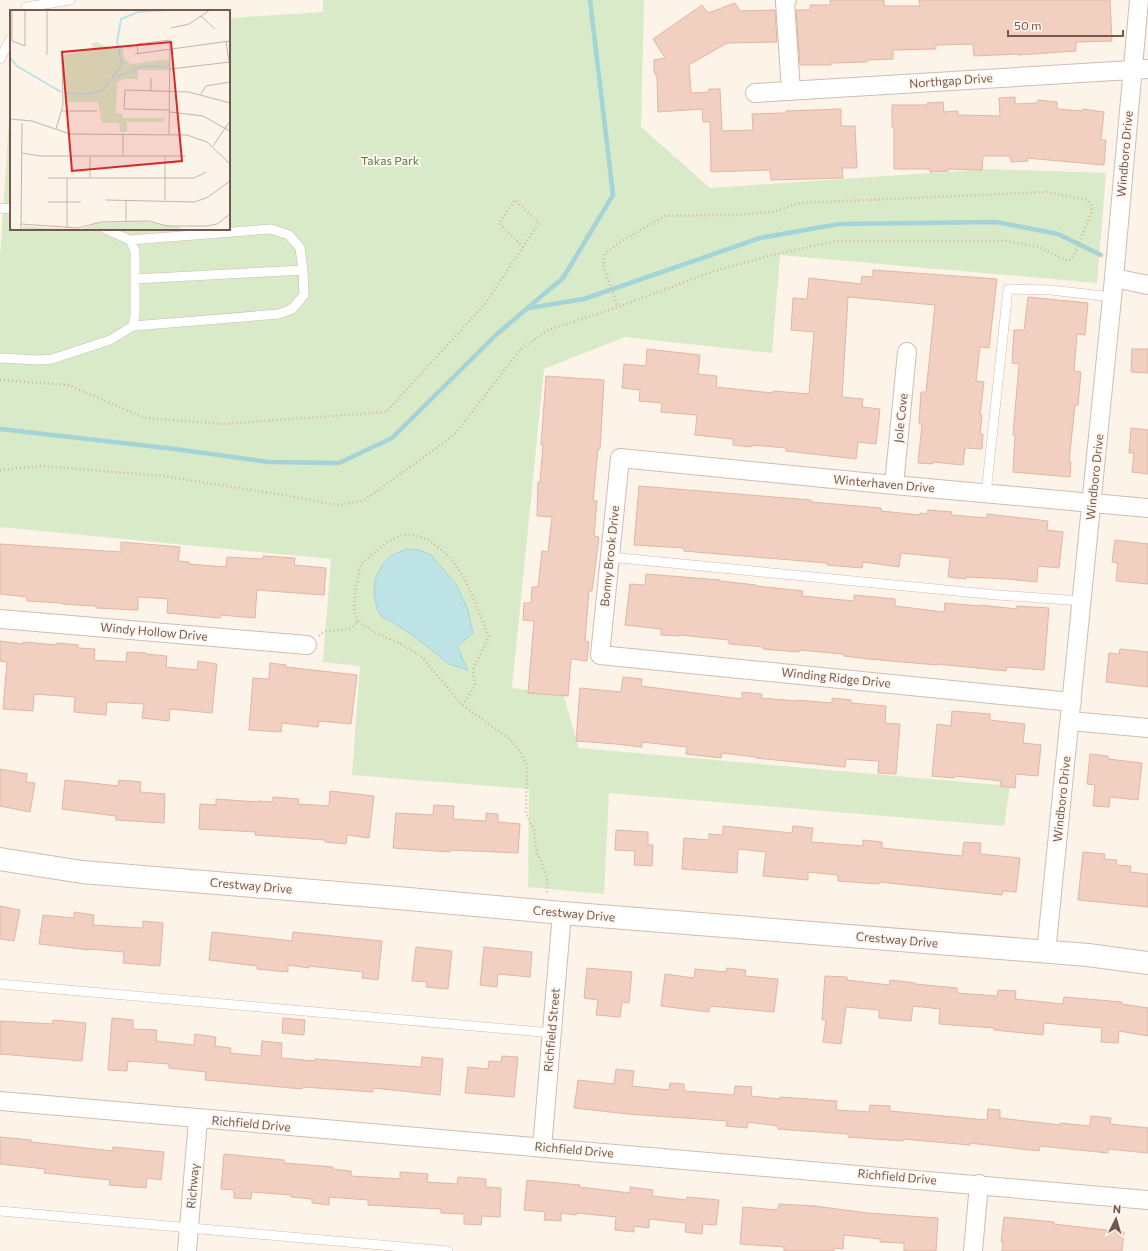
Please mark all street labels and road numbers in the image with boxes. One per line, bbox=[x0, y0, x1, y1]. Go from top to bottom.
street label: Northgap Drive bbox=[909, 70, 993, 90]
street label: Windboro Drive bbox=[1113, 110, 1135, 198]
street label: Jole Cove bbox=[890, 392, 911, 443]
street label: Windboro Drive bbox=[1083, 433, 1105, 521]
street label: Winterhaven Drive bbox=[833, 472, 935, 494]
street label: Bonny Brook Drive bbox=[597, 505, 621, 607]
street label: Windy Hollow Drive bbox=[100, 619, 208, 643]
street label: Winding Ridge Drive bbox=[781, 664, 892, 690]
street label: Windboro Drive bbox=[1050, 755, 1072, 843]
street label: Crestway Drive bbox=[209, 874, 293, 896]
street label: Crestway Drive bbox=[532, 902, 616, 924]
street label: Crestway Drive bbox=[855, 928, 939, 950]
street label: Richfield Street bbox=[540, 987, 562, 1073]
street label: Richfield Drive bbox=[211, 1113, 291, 1133]
street label: Richfield Drive bbox=[534, 1139, 614, 1159]
street label: Richway bbox=[183, 1163, 201, 1209]
street label: Richfield Drive bbox=[857, 1166, 937, 1186]

